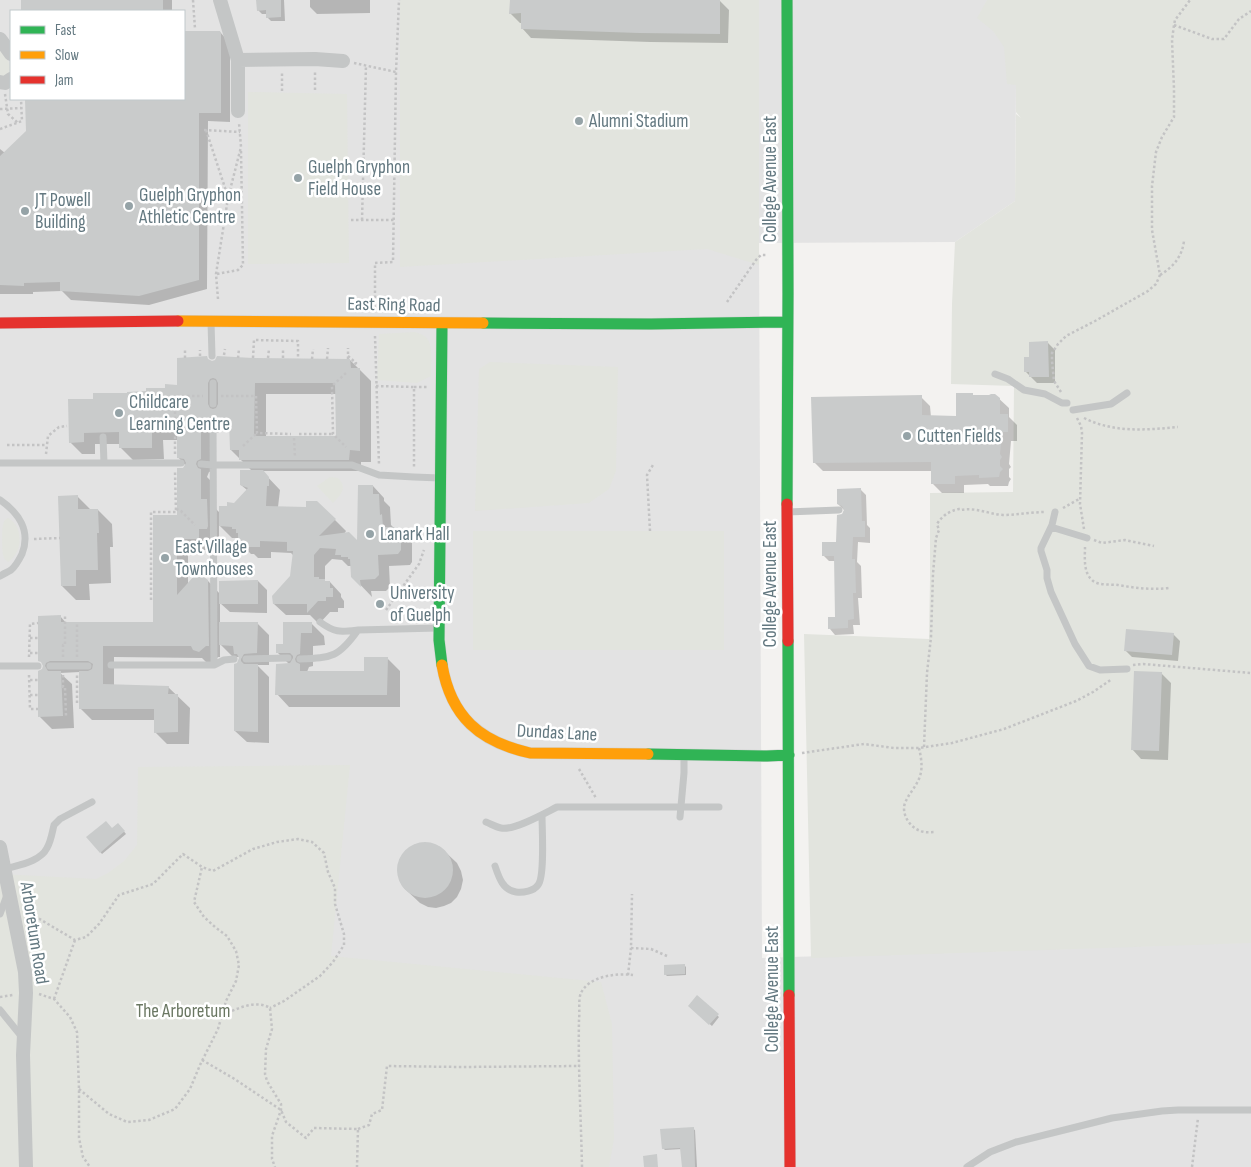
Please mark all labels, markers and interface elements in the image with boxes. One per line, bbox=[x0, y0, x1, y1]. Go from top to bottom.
legend bbox=[10, 10, 185, 100]
text: Fast bbox=[55, 21, 77, 40]
text: Slow bbox=[55, 46, 79, 65]
text: Jam bbox=[54, 71, 73, 90]
place label: Alumni Stadium bbox=[588, 110, 688, 133]
marker: Alumni Stadium bbox=[573, 115, 585, 127]
street label: College Avenue East bbox=[759, 115, 782, 242]
place label: Guelph Gryphon Field House bbox=[308, 156, 410, 201]
marker: Guelph Gryphon Field House bbox=[292, 172, 304, 184]
place label: Guelph Gryphon Athletic Centre bbox=[138, 184, 241, 229]
place label: JT Powell Building bbox=[34, 189, 91, 234]
marker: Guelph Gryphon Athletic Centre bbox=[123, 200, 135, 212]
marker: JT Powell Building bbox=[19, 205, 31, 217]
street label: East Ring Road bbox=[347, 293, 441, 317]
place label: Childcare Learning Centre bbox=[129, 391, 230, 436]
marker: Childcare Learning Centre bbox=[113, 407, 125, 419]
place label: Cutten Fields bbox=[917, 425, 1001, 448]
marker: Cutten Fields bbox=[901, 430, 913, 442]
street label: College Avenue East bbox=[759, 520, 782, 647]
place label: Lanark Hall bbox=[380, 523, 450, 546]
marker: Lanark Hall bbox=[364, 528, 376, 540]
place label: East Village Townhouses bbox=[175, 536, 253, 581]
marker: East Village Townhouses bbox=[159, 552, 171, 564]
place label: University of Guelph bbox=[390, 582, 455, 627]
marker: University of Guelph bbox=[374, 598, 386, 610]
street label: Dundas Lane bbox=[516, 719, 598, 747]
street label: Arboretum Road bbox=[14, 879, 53, 986]
street label: College Avenue East bbox=[761, 925, 784, 1052]
park label: The Arboretum bbox=[136, 1000, 230, 1023]

